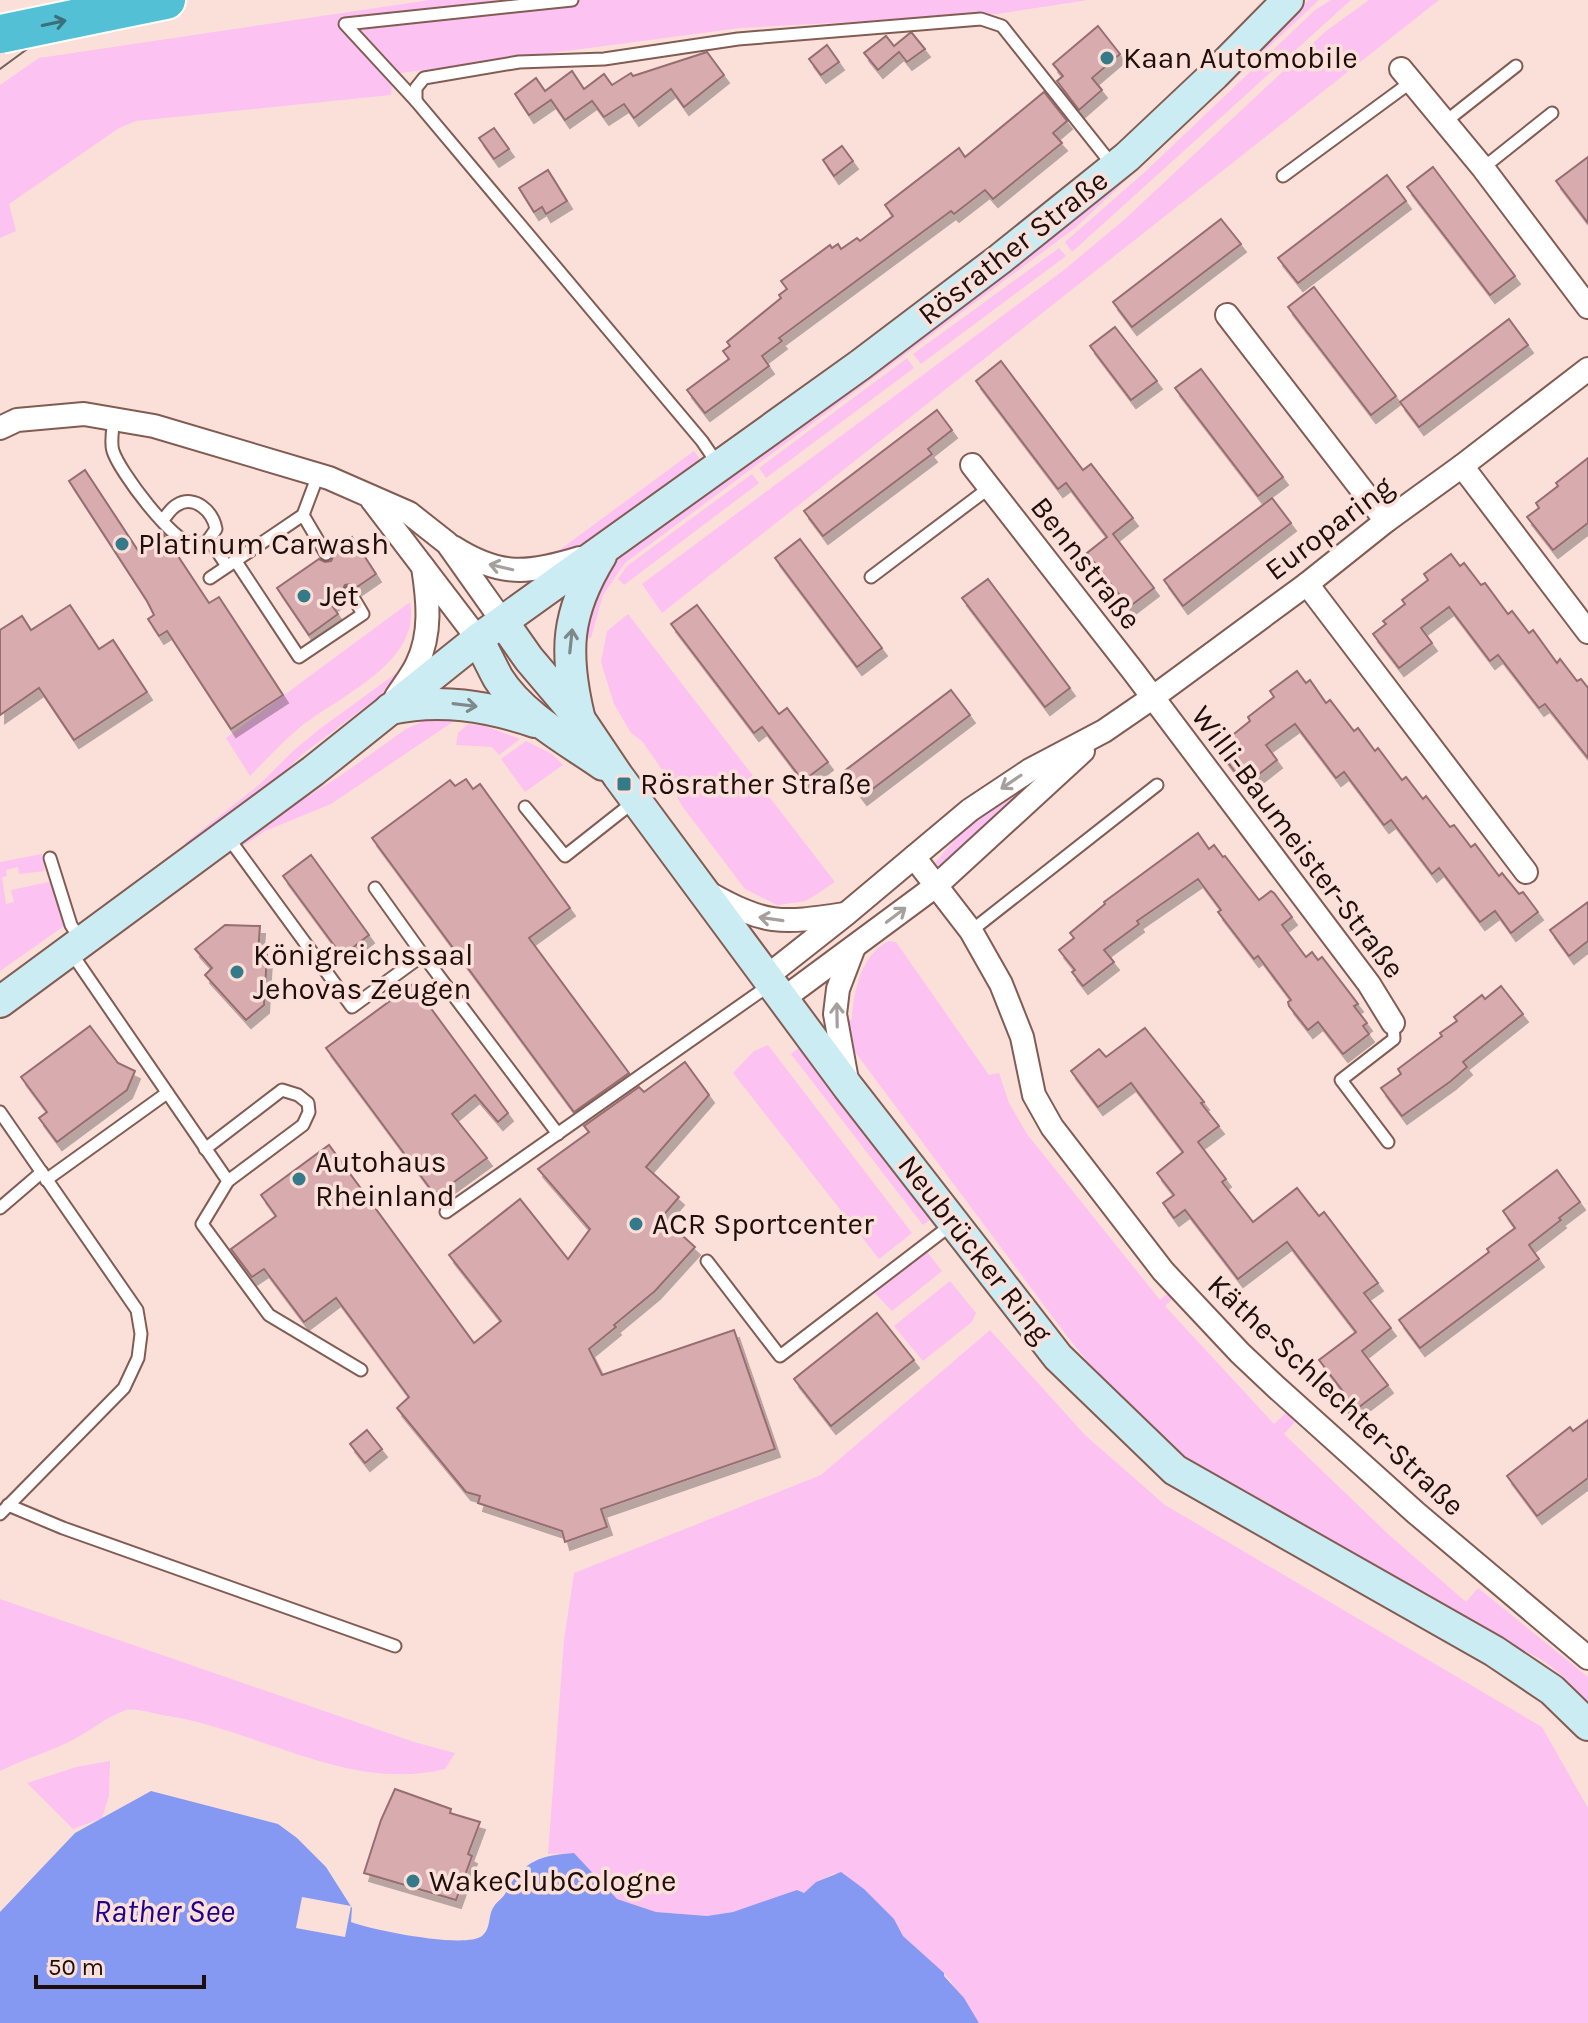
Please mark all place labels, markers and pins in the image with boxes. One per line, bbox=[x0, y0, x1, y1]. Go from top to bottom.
place label: Kaan Automobile bbox=[1123, 40, 1358, 76]
marker: Kaan Automobile bbox=[1098, 49, 1116, 67]
place label: Platinum Carwash bbox=[138, 526, 389, 562]
marker: Platinum Carwash bbox=[113, 535, 131, 553]
place label: Jet bbox=[320, 578, 359, 614]
marker: Jet bbox=[295, 587, 313, 605]
place label: Rösrather Straße bbox=[640, 766, 871, 802]
marker: Rösrather Straße bbox=[615, 775, 633, 793]
place label: Königreichssaal Jehovas Zeugen bbox=[253, 937, 473, 1007]
marker: Königreichssaal Jehovas Zeugen bbox=[228, 963, 246, 981]
place label: Autohaus Rheinland bbox=[315, 1144, 455, 1214]
marker: Autohaus Rheinland bbox=[290, 1170, 308, 1188]
place label: ACR Sportcenter bbox=[652, 1206, 874, 1242]
marker: ACR Sportcenter bbox=[627, 1215, 645, 1233]
place label: WakeClubCologne bbox=[429, 1863, 676, 1899]
marker: WakeClubCologne bbox=[404, 1872, 422, 1890]

